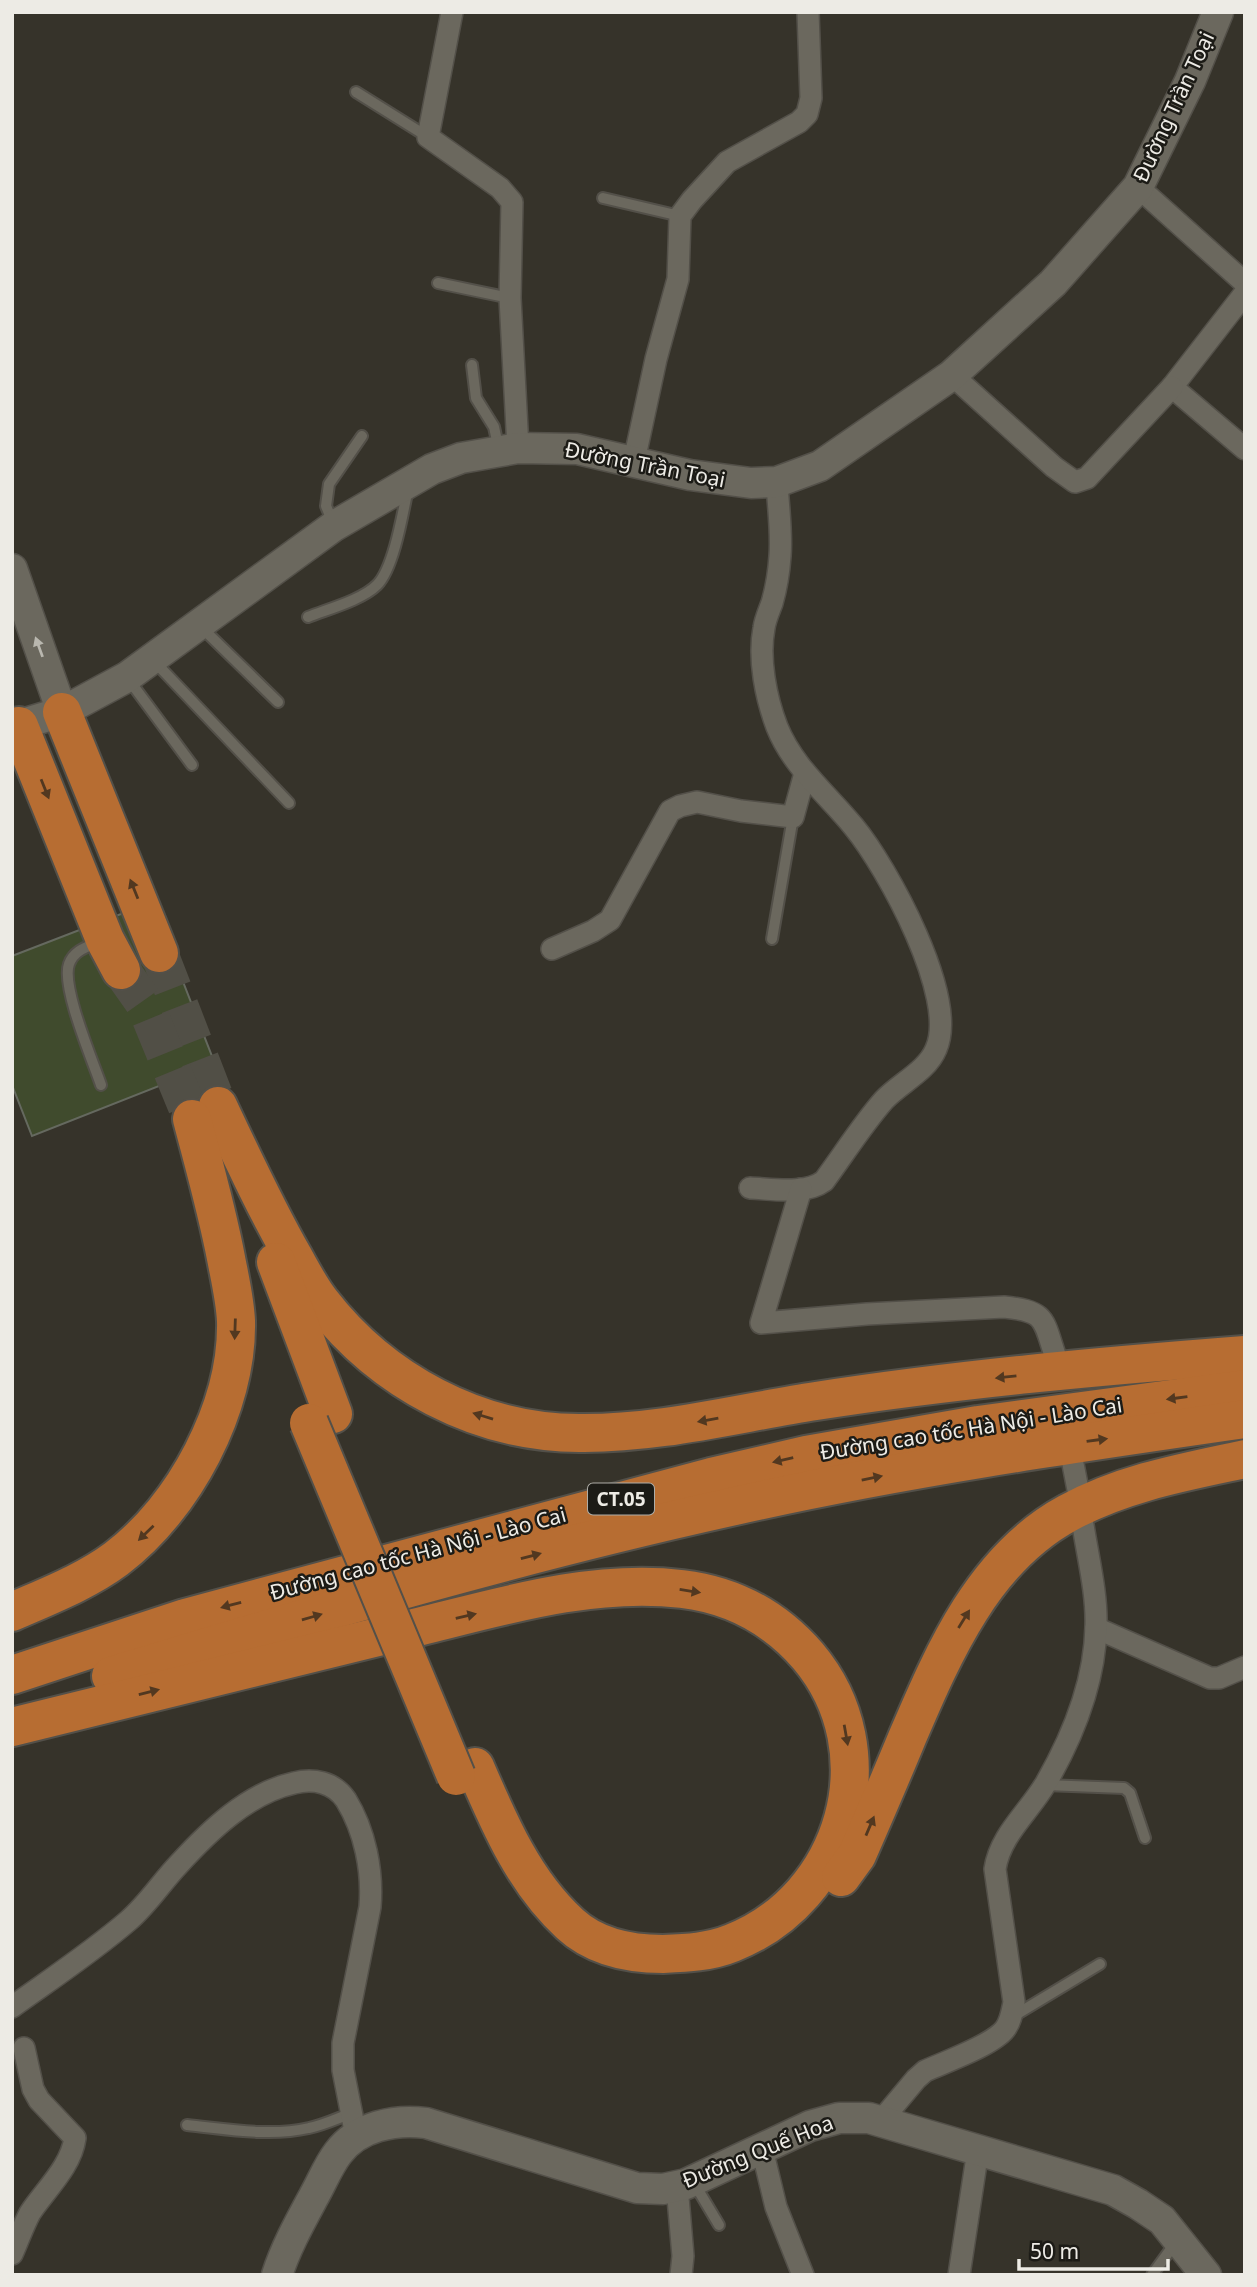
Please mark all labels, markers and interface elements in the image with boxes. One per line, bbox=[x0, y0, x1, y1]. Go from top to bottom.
street label: Đường Trần Toại bbox=[1126, 27, 1220, 186]
street label: Đường Trần Toại bbox=[563, 435, 728, 493]
one-way arrow bbox=[33, 637, 44, 658]
one-way arrow bbox=[39, 779, 50, 800]
one-way arrow bbox=[128, 879, 139, 900]
one-way arrow bbox=[230, 1319, 241, 1341]
one-way arrow bbox=[995, 1372, 1017, 1383]
street label: Đường cao tốc Hà Nội - Lào Cai bbox=[818, 1390, 1124, 1466]
one-way arrow bbox=[1166, 1393, 1188, 1404]
one-way arrow bbox=[473, 1411, 494, 1421]
one-way arrow bbox=[697, 1415, 719, 1426]
one-way arrow bbox=[1086, 1435, 1108, 1446]
one-way arrow bbox=[772, 1455, 794, 1466]
one-way arrow bbox=[861, 1472, 883, 1483]
road number: CT.05 bbox=[588, 1484, 654, 1514]
street label: Đường cao tốc Hà Nội - Lào Cai bbox=[267, 1500, 569, 1606]
one-way arrow bbox=[137, 1524, 154, 1541]
one-way arrow bbox=[521, 1550, 543, 1561]
one-way arrow bbox=[680, 1586, 702, 1597]
one-way arrow bbox=[220, 1600, 242, 1611]
one-way arrow bbox=[958, 1609, 971, 1629]
one-way arrow bbox=[455, 1610, 477, 1621]
one-way arrow bbox=[302, 1611, 324, 1622]
one-way arrow bbox=[139, 1686, 161, 1697]
one-way arrow bbox=[841, 1724, 852, 1746]
one-way arrow bbox=[865, 1815, 876, 1836]
street label: Đường Quế Hoa bbox=[678, 2108, 837, 2194]
scale bar bbox=[1019, 2228, 1168, 2272]
text: 50 m bbox=[1030, 2237, 1079, 2265]

